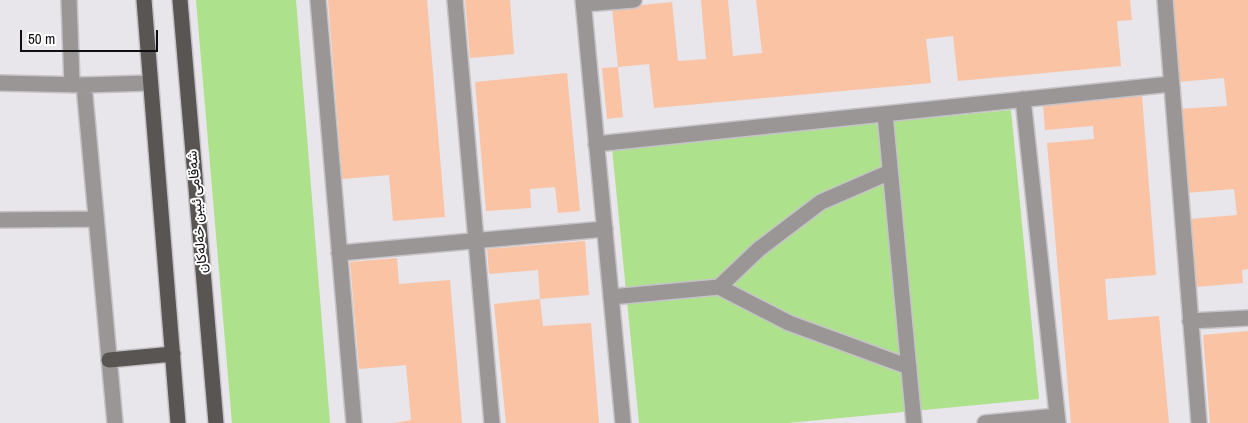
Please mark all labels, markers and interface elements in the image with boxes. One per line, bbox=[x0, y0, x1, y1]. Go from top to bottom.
scale bar bbox=[22, 20, 160, 52]
text: 50 m bbox=[28, 28, 55, 49]
street label: شەقامی ئیبن خەلەکان bbox=[184, 150, 212, 274]

